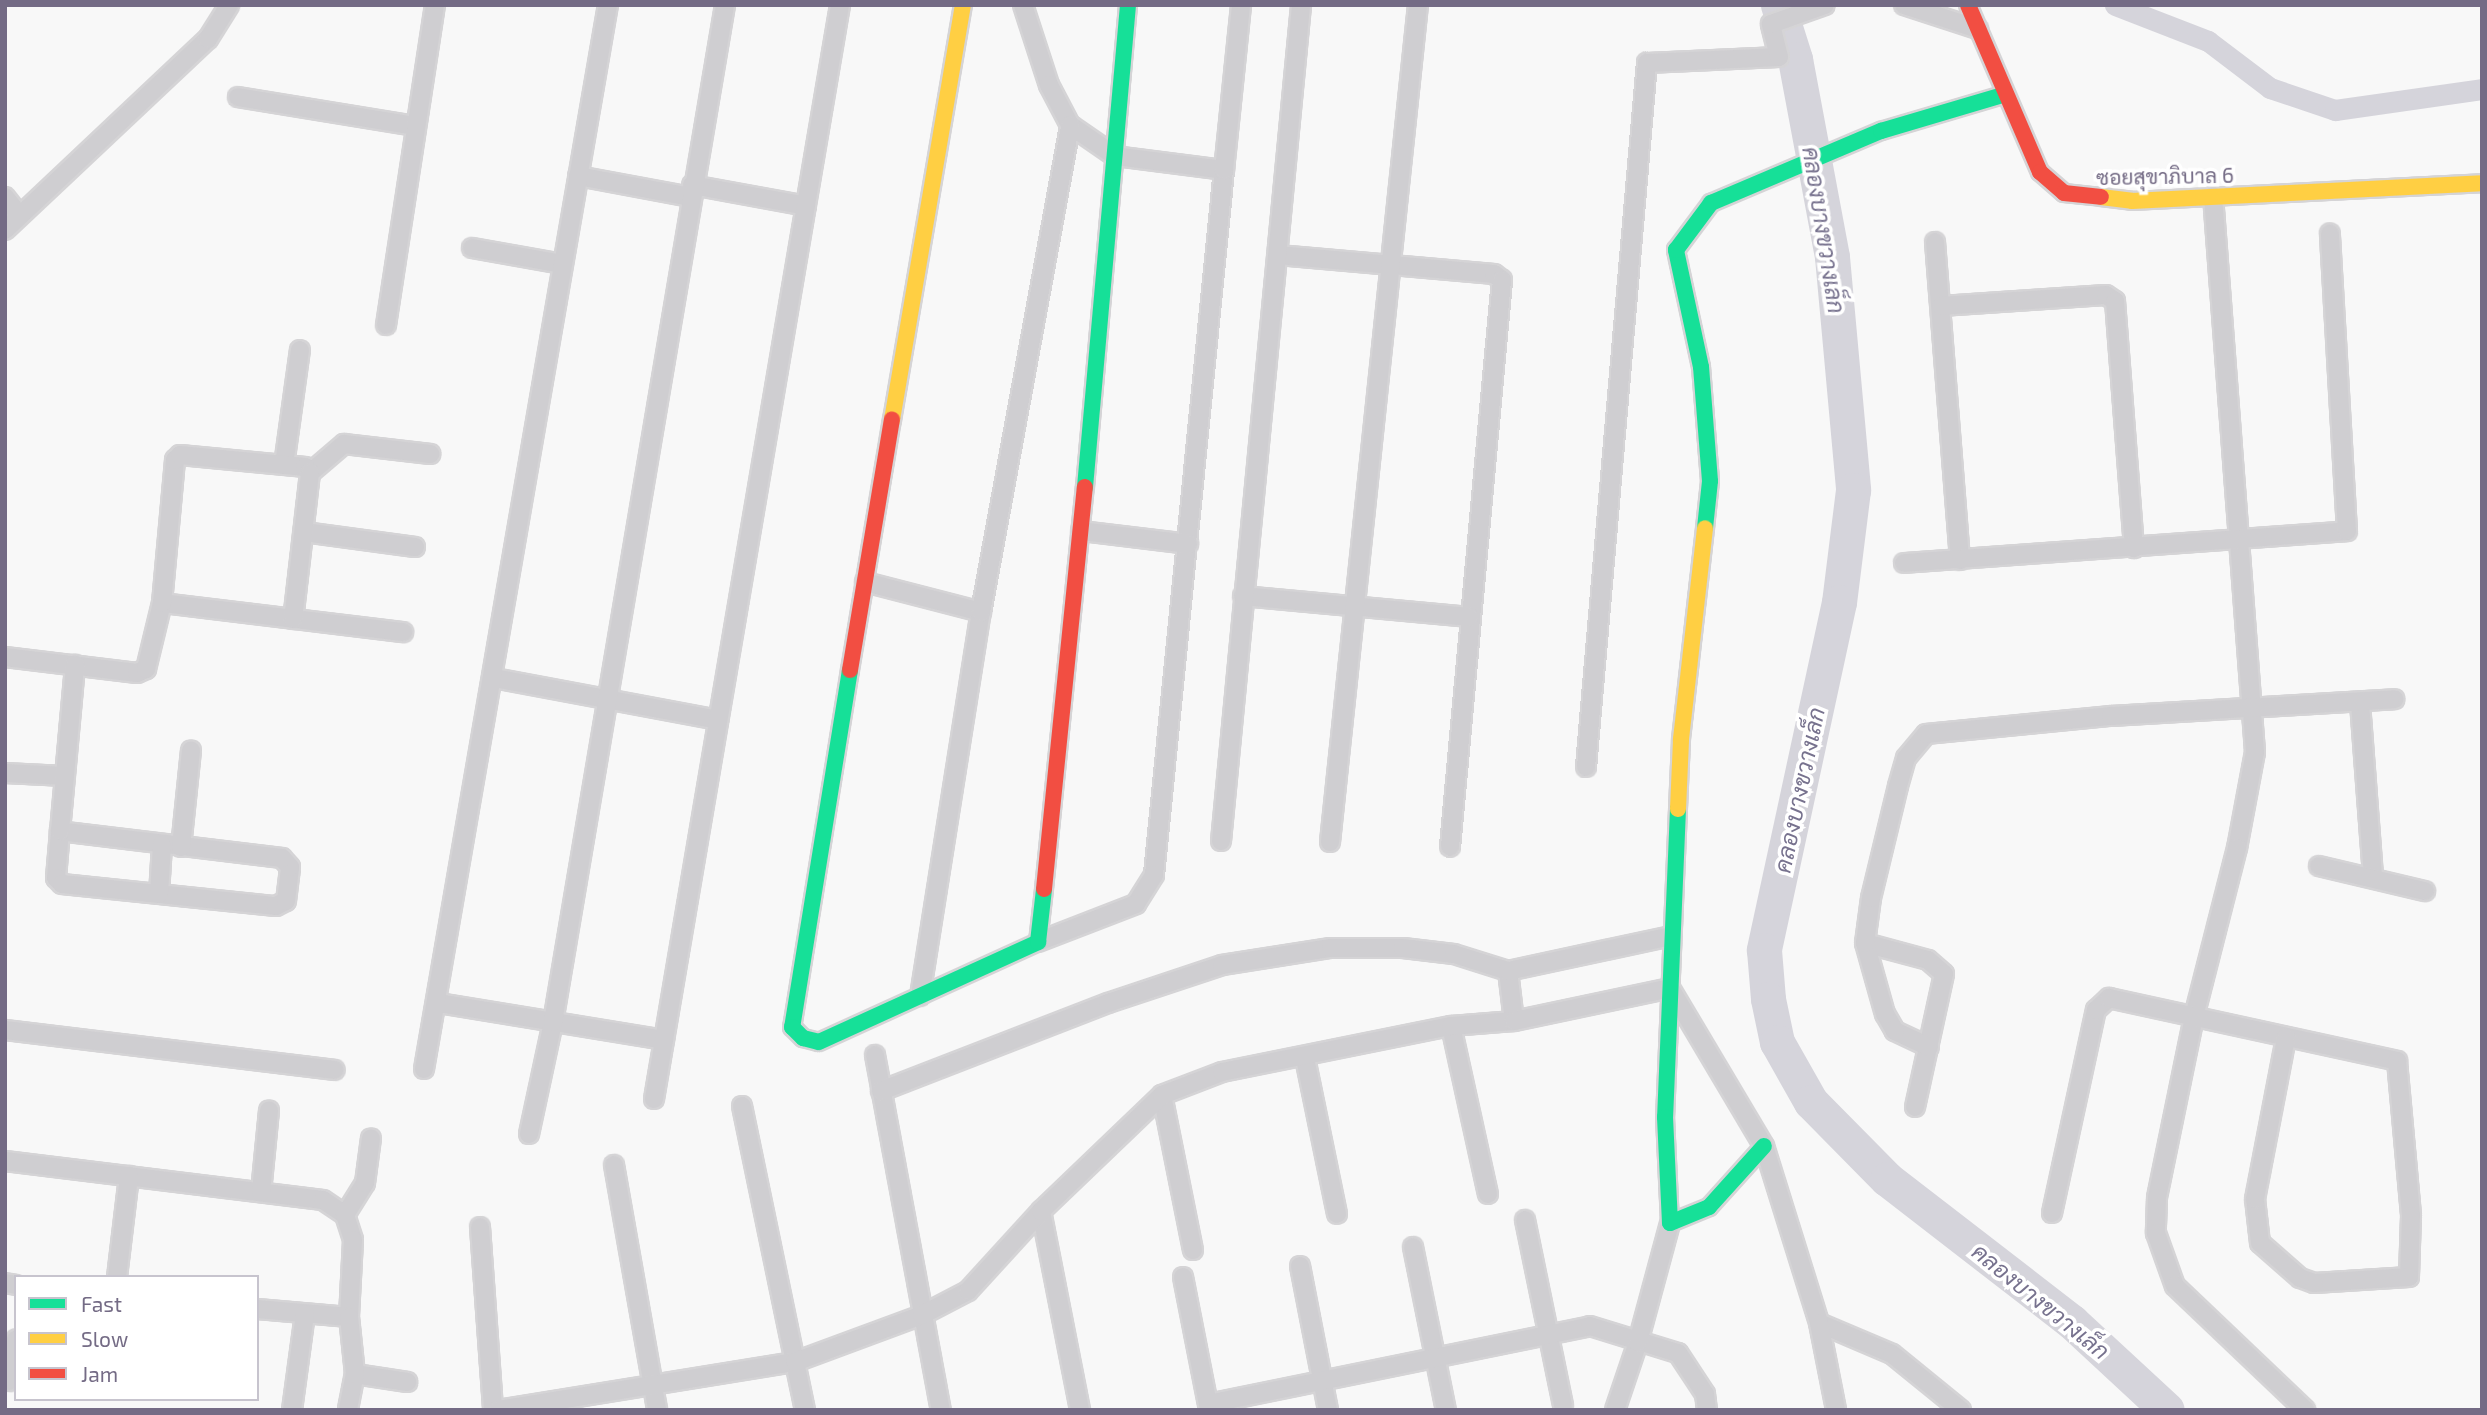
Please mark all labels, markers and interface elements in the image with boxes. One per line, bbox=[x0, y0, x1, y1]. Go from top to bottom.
water label: คลองบางขวางเล็ก bbox=[1797, 145, 1851, 315]
street label: ซอยสุขาภิบาล 6 bbox=[2096, 162, 2234, 190]
water label: คลองบางขวางเล็ก bbox=[1768, 705, 1830, 875]
water label: คลองบางขวางเล็ก bbox=[1967, 1237, 2115, 1365]
legend bbox=[14, 1275, 259, 1401]
text: Fast bbox=[81, 1291, 122, 1316]
text: Slow bbox=[81, 1326, 128, 1351]
text: Jam bbox=[81, 1361, 118, 1386]

